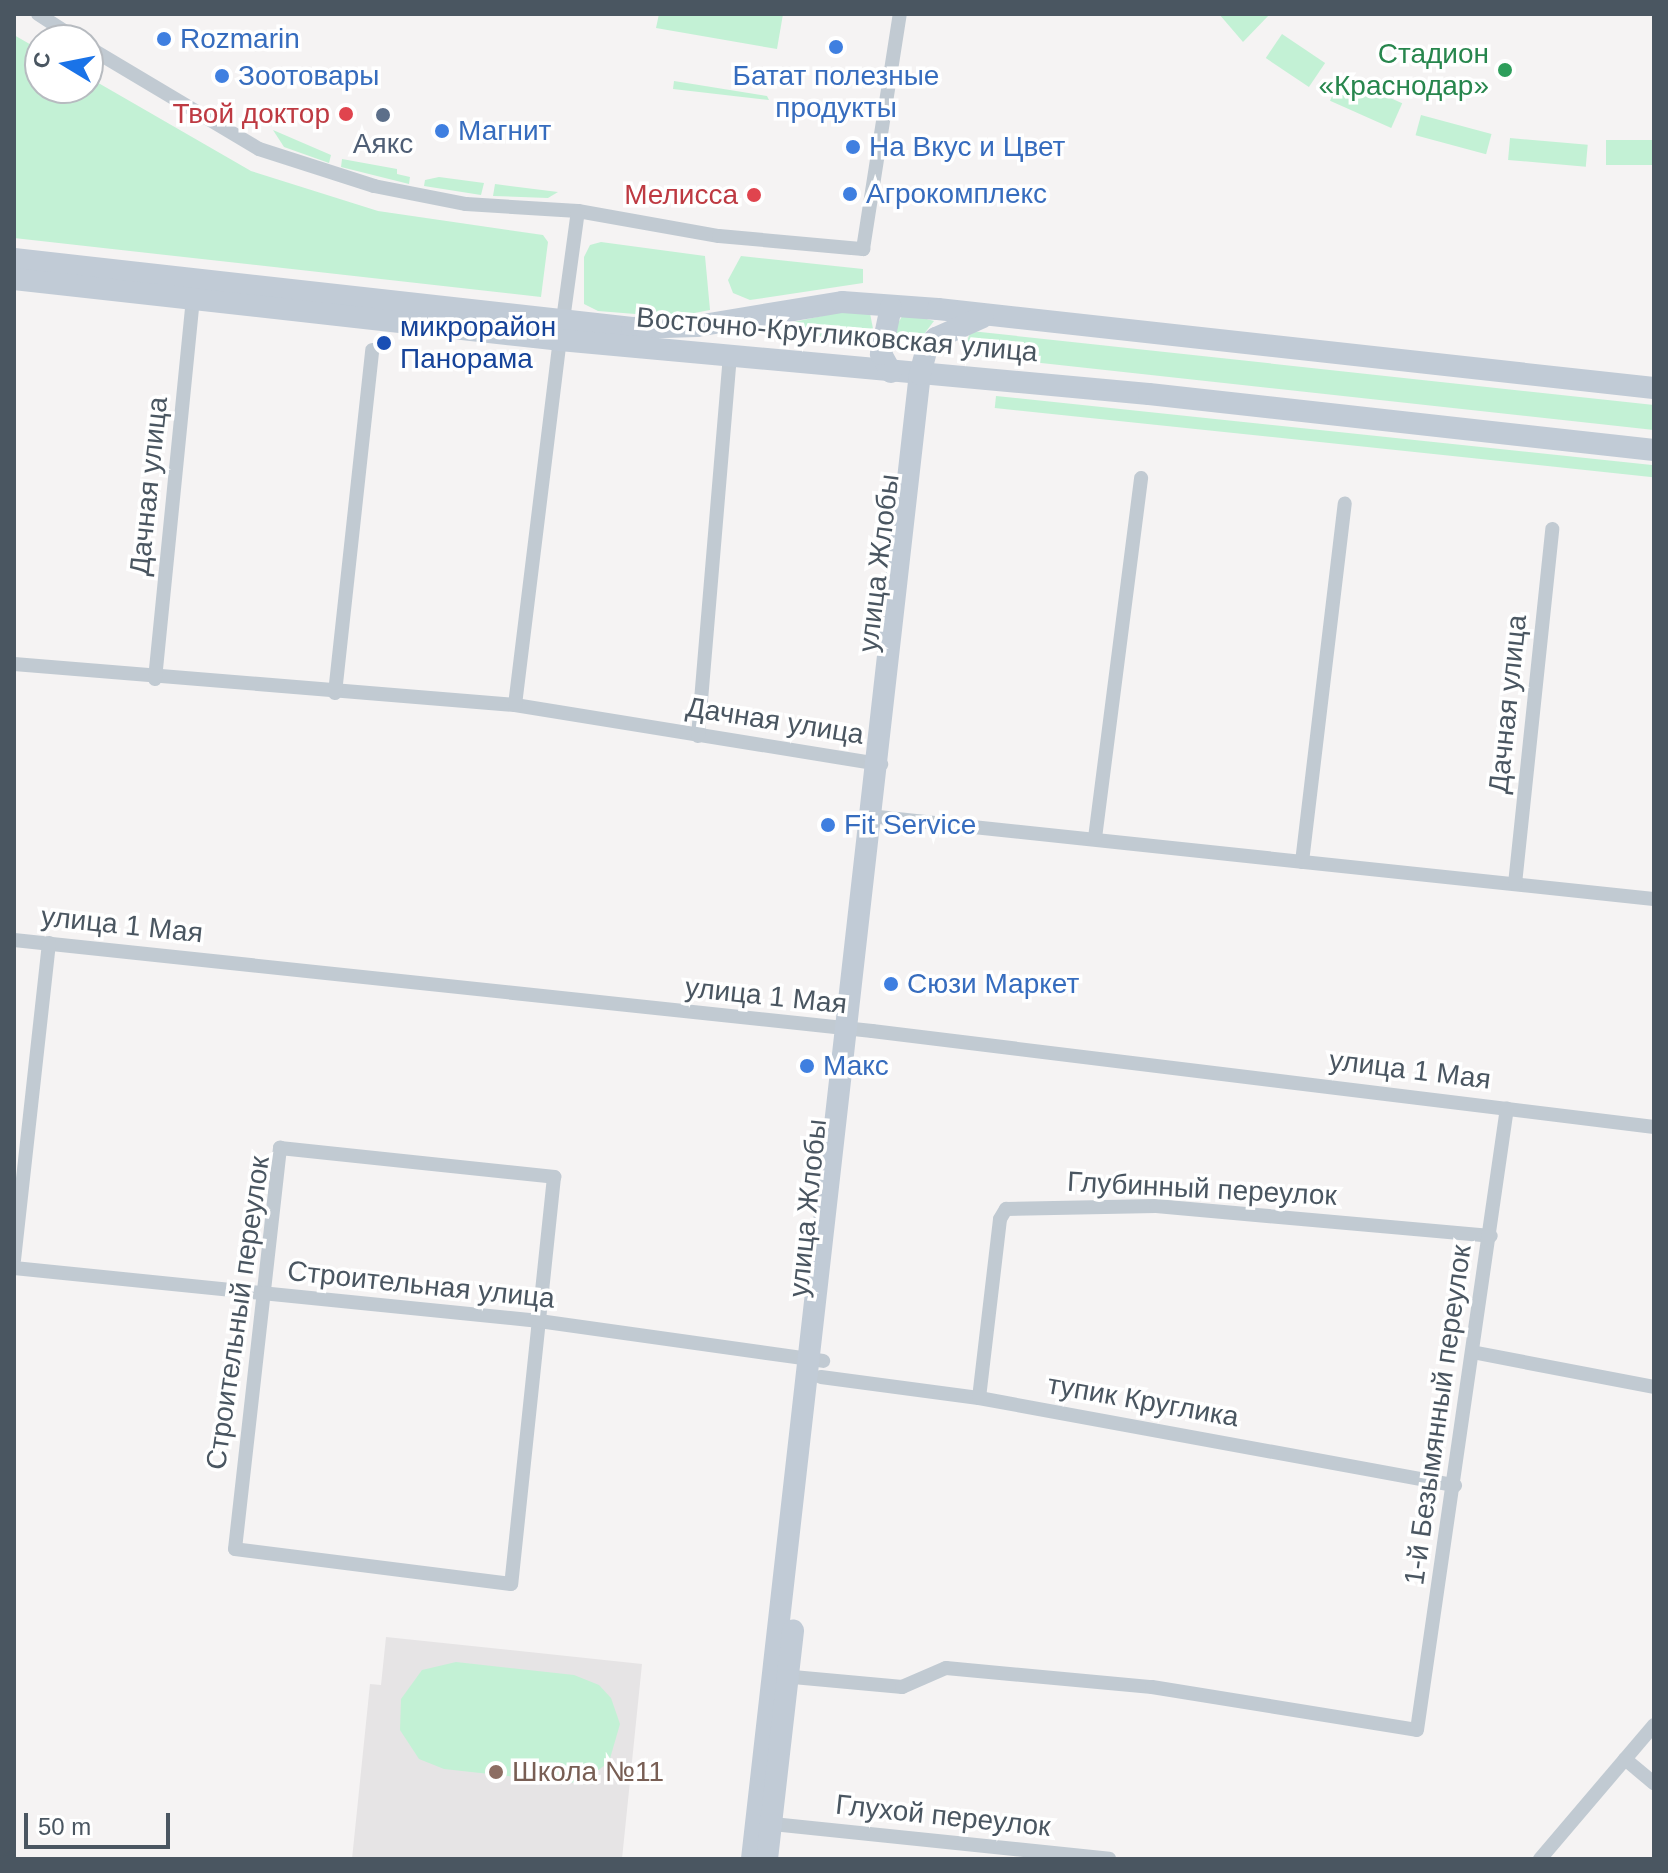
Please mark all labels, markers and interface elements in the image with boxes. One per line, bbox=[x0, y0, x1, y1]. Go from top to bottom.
place label: Rozmarin bbox=[180, 22, 300, 56]
north arrow bbox=[24, 24, 104, 104]
marker: Rozmarin bbox=[155, 30, 173, 48]
place label: Стадион «Краснодар» bbox=[1318, 37, 1489, 103]
marker: Батат полезные продукты bbox=[827, 38, 845, 56]
text: С bbox=[28, 50, 56, 70]
place label: Зоотовары bbox=[238, 59, 379, 93]
place label: Батат полезные продукты bbox=[733, 59, 939, 125]
marker: Стадион «Краснодар» bbox=[1496, 61, 1514, 79]
marker: Зоотовары bbox=[213, 67, 231, 85]
place label: Твой доктор bbox=[172, 97, 330, 131]
marker: Твой доктор bbox=[337, 105, 355, 123]
marker: Аякс bbox=[374, 106, 392, 124]
place label: Магнит bbox=[458, 114, 551, 148]
marker: Магнит bbox=[433, 122, 451, 140]
place label: Аякс bbox=[353, 127, 413, 161]
place label: На Вкус и Цвет bbox=[869, 130, 1065, 164]
marker: На Вкус и Цвет bbox=[844, 138, 862, 156]
place label: Агрокомплекс bbox=[866, 177, 1047, 211]
place label: Мелисса bbox=[624, 178, 738, 212]
marker: Агрокомплекс bbox=[841, 185, 859, 203]
marker: Мелисса bbox=[745, 186, 763, 204]
street label: Восточно-Кругликовская улица bbox=[635, 301, 1039, 369]
place label: микрорайон Панорама bbox=[400, 310, 556, 376]
marker: микрорайон Панорама bbox=[375, 334, 393, 352]
street label: Дачная улица bbox=[123, 395, 175, 577]
street label: улица Жлобы bbox=[851, 472, 907, 654]
street label: Дачная улица bbox=[1482, 613, 1534, 795]
street label: Дачная улица bbox=[684, 690, 866, 752]
place label: Fit Service bbox=[844, 808, 976, 842]
marker: Fit Service bbox=[819, 816, 837, 834]
street label: улица 1 Мая bbox=[39, 900, 205, 950]
place label: Сюзи Маркет bbox=[907, 967, 1079, 1001]
street label: улица 1 Мая bbox=[683, 971, 849, 1021]
marker: Сюзи Маркет bbox=[882, 975, 900, 993]
street label: улица 1 Мая bbox=[1327, 1043, 1493, 1097]
place label: Макс bbox=[823, 1049, 889, 1083]
marker: Макс bbox=[798, 1057, 816, 1075]
street label: улица Жлобы bbox=[782, 1117, 834, 1299]
street label: Строительный переулок bbox=[199, 1154, 277, 1472]
street label: Глубинный переулок bbox=[1066, 1165, 1338, 1213]
street label: 1-й Безымянный переулок bbox=[1398, 1243, 1478, 1587]
street label: Строительная улица bbox=[286, 1254, 556, 1316]
street label: тупик Круглика bbox=[1045, 1368, 1241, 1434]
place label: Школа №11 bbox=[512, 1755, 664, 1789]
marker: Школа №11 bbox=[487, 1763, 505, 1781]
street label: Глухой переулок bbox=[834, 1788, 1052, 1844]
scale bar bbox=[28, 1797, 174, 1847]
text: 50 m bbox=[38, 1813, 91, 1840]

